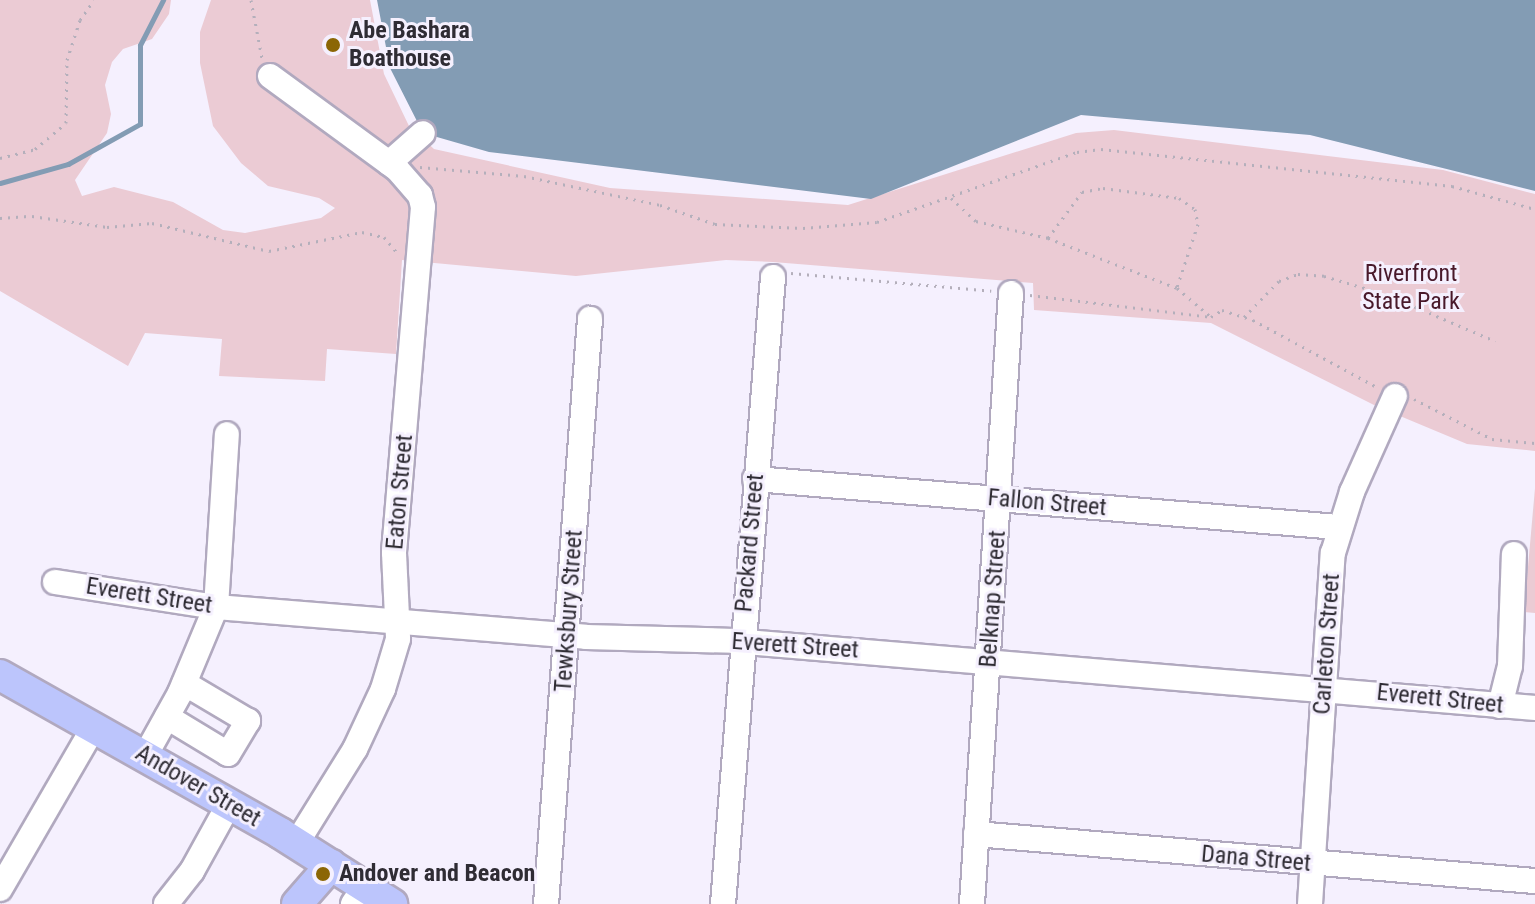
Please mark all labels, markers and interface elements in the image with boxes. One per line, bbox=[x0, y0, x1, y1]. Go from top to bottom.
place label: Abe Bashara Boathouse bbox=[349, 17, 470, 73]
marker: Abe Bashara Boathouse bbox=[324, 36, 342, 54]
park label: Riverfront State Park bbox=[1362, 260, 1460, 316]
street label: Eaton Street bbox=[381, 433, 419, 551]
street label: Packard Street bbox=[730, 473, 770, 613]
street label: Fallon Street bbox=[986, 483, 1108, 523]
street label: Tewksbury Street bbox=[549, 529, 589, 693]
street label: Belknap Street bbox=[974, 529, 1012, 669]
street label: Everett Street bbox=[84, 572, 214, 620]
street label: Carleton Street bbox=[1308, 572, 1346, 716]
street label: Everett Street bbox=[731, 627, 859, 665]
street label: Everett Street bbox=[1375, 678, 1505, 720]
street label: Andover Street bbox=[130, 739, 266, 833]
street label: Dana Street bbox=[1200, 840, 1312, 878]
place label: Andover and Beacon bbox=[339, 860, 535, 888]
marker: Andover and Beacon bbox=[314, 865, 332, 883]

